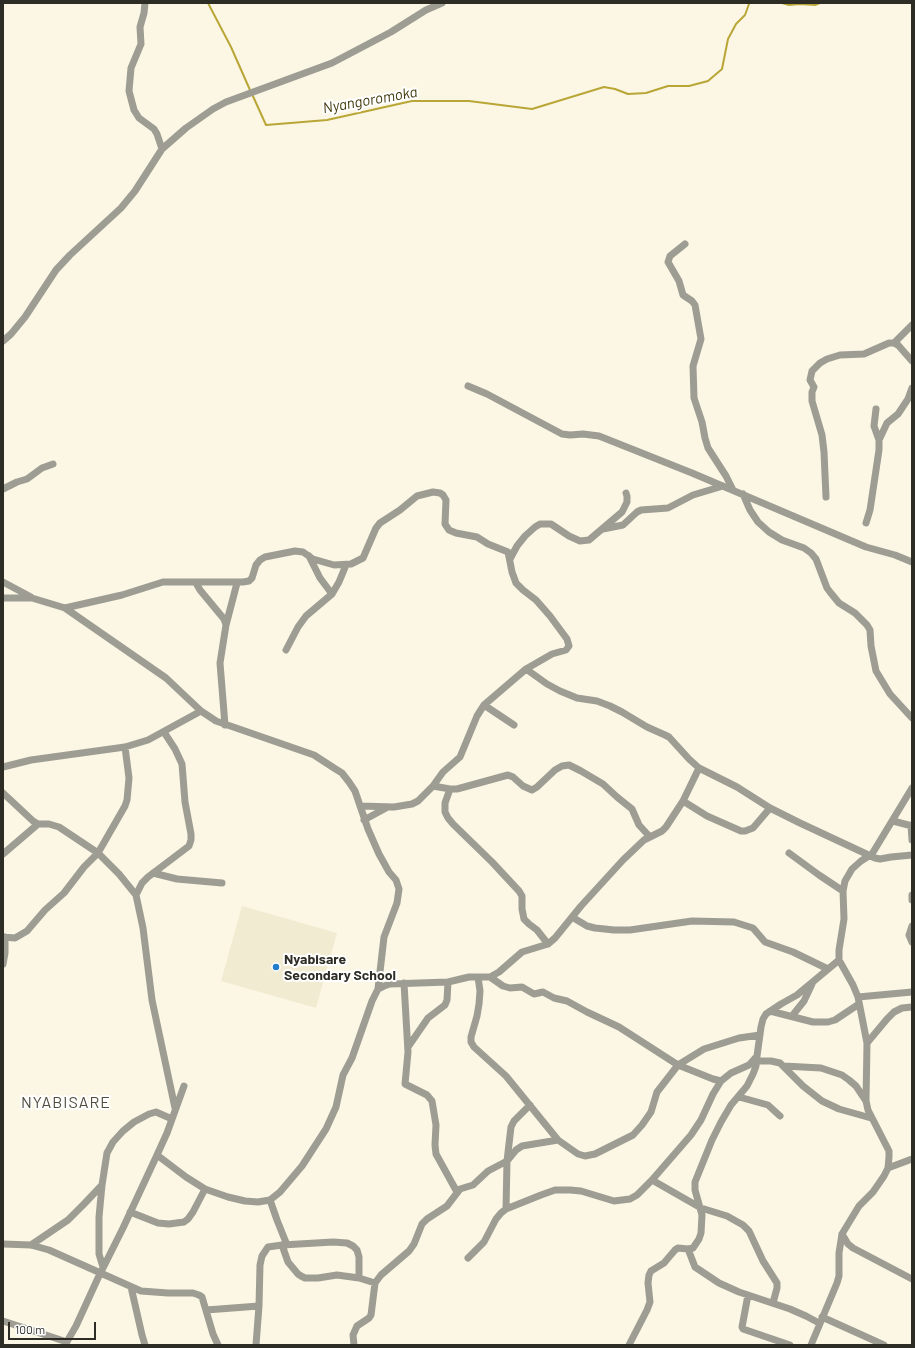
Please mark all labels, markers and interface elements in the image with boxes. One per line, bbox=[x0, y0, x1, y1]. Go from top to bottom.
water label: Nyangoromoka bbox=[321, 83, 419, 117]
place label: Nyabisare Secondary School bbox=[284, 951, 396, 984]
marker: Nyabisare Secondary School bbox=[271, 962, 281, 972]
district label: NYABISARE bbox=[21, 1093, 111, 1113]
scale bar bbox=[10, 1314, 98, 1340]
text: 100 m bbox=[15, 1322, 45, 1336]

